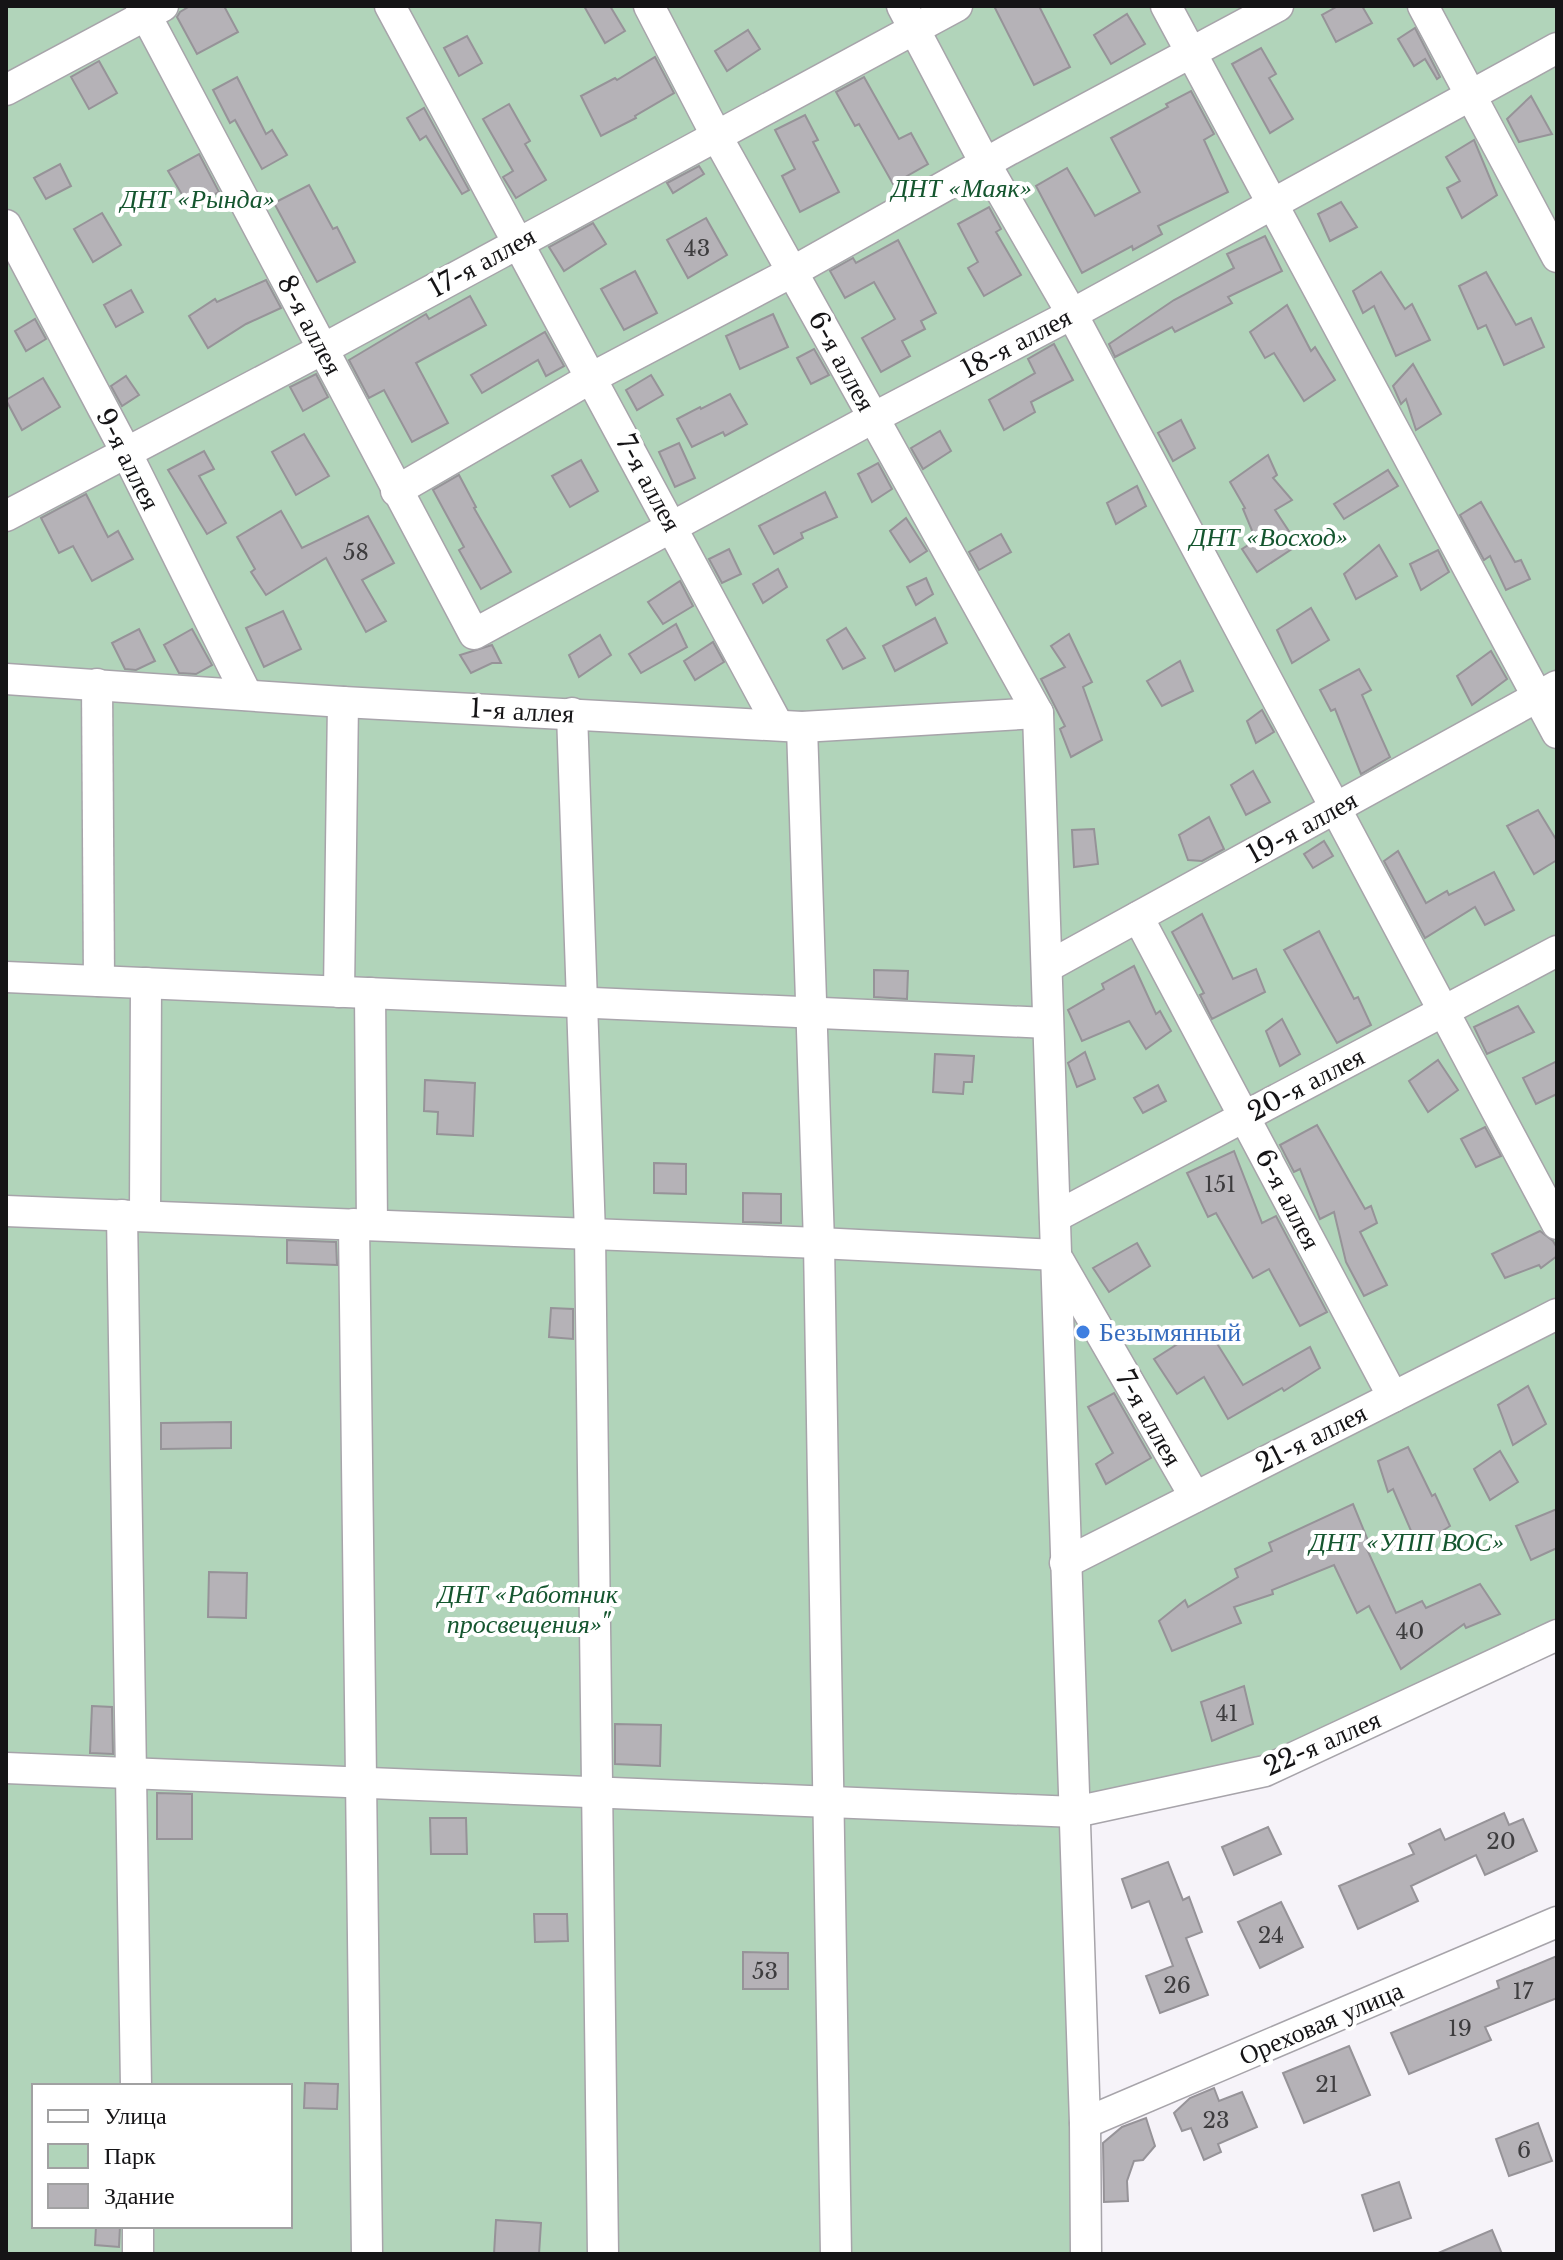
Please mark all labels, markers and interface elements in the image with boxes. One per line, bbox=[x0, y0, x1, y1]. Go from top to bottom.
park label: ДНТ «Маяк» bbox=[889, 172, 1032, 204]
park label: ДНТ «Рында» bbox=[118, 183, 275, 215]
street label: 17-я аллея bbox=[423, 220, 541, 304]
house number: 43 bbox=[684, 235, 710, 262]
street label: 8-я аллея bbox=[270, 270, 350, 380]
street label: 18-я аллея bbox=[955, 301, 1077, 385]
street label: 6-я аллея bbox=[801, 305, 883, 417]
street label: 9-я аллея bbox=[89, 403, 167, 515]
street label: 7-я аллея bbox=[609, 429, 689, 537]
park label: ДНТ «Восход» bbox=[1187, 521, 1348, 553]
house number: 58 bbox=[343, 539, 369, 566]
street label: 1-я аллея bbox=[469, 692, 575, 730]
street label: 19-я аллея bbox=[1241, 784, 1363, 870]
street label: 20-я аллея bbox=[1242, 1040, 1370, 1128]
street label: 6-я аллея bbox=[1248, 1143, 1328, 1255]
house number: 151 bbox=[1204, 1171, 1236, 1198]
place label: Безымянный bbox=[1099, 1316, 1241, 1348]
marker: Безымянный bbox=[1074, 1323, 1092, 1341]
street label: 7-я аллея bbox=[1109, 1364, 1189, 1472]
street label: 21-я аллея bbox=[1250, 1396, 1372, 1480]
park label: ДНТ «УПП ВОС» bbox=[1307, 1526, 1504, 1558]
park label: ДНТ «Работник просвещения»" bbox=[435, 1578, 619, 1640]
house number: 40 bbox=[1396, 1618, 1424, 1645]
house number: 41 bbox=[1216, 1700, 1238, 1727]
street label: 22-я аллея bbox=[1259, 1703, 1386, 1783]
house number: 20 bbox=[1486, 1828, 1516, 1855]
house number: 24 bbox=[1258, 1922, 1284, 1949]
house number: 53 bbox=[752, 1958, 778, 1985]
house number: 26 bbox=[1163, 1972, 1191, 1999]
street label: Ореховая улица bbox=[1234, 1974, 1408, 2072]
house number: 17 bbox=[1513, 1978, 1534, 2005]
house number: 19 bbox=[1448, 2015, 1472, 2042]
house number: 21 bbox=[1315, 2071, 1339, 2098]
legend bbox=[32, 2084, 292, 2228]
text: Улица bbox=[104, 2101, 167, 2130]
house number: 23 bbox=[1202, 2107, 1230, 2134]
house number: 6 bbox=[1517, 2137, 1531, 2164]
text: Парк bbox=[104, 2141, 156, 2170]
text: Здание bbox=[104, 2181, 175, 2210]

